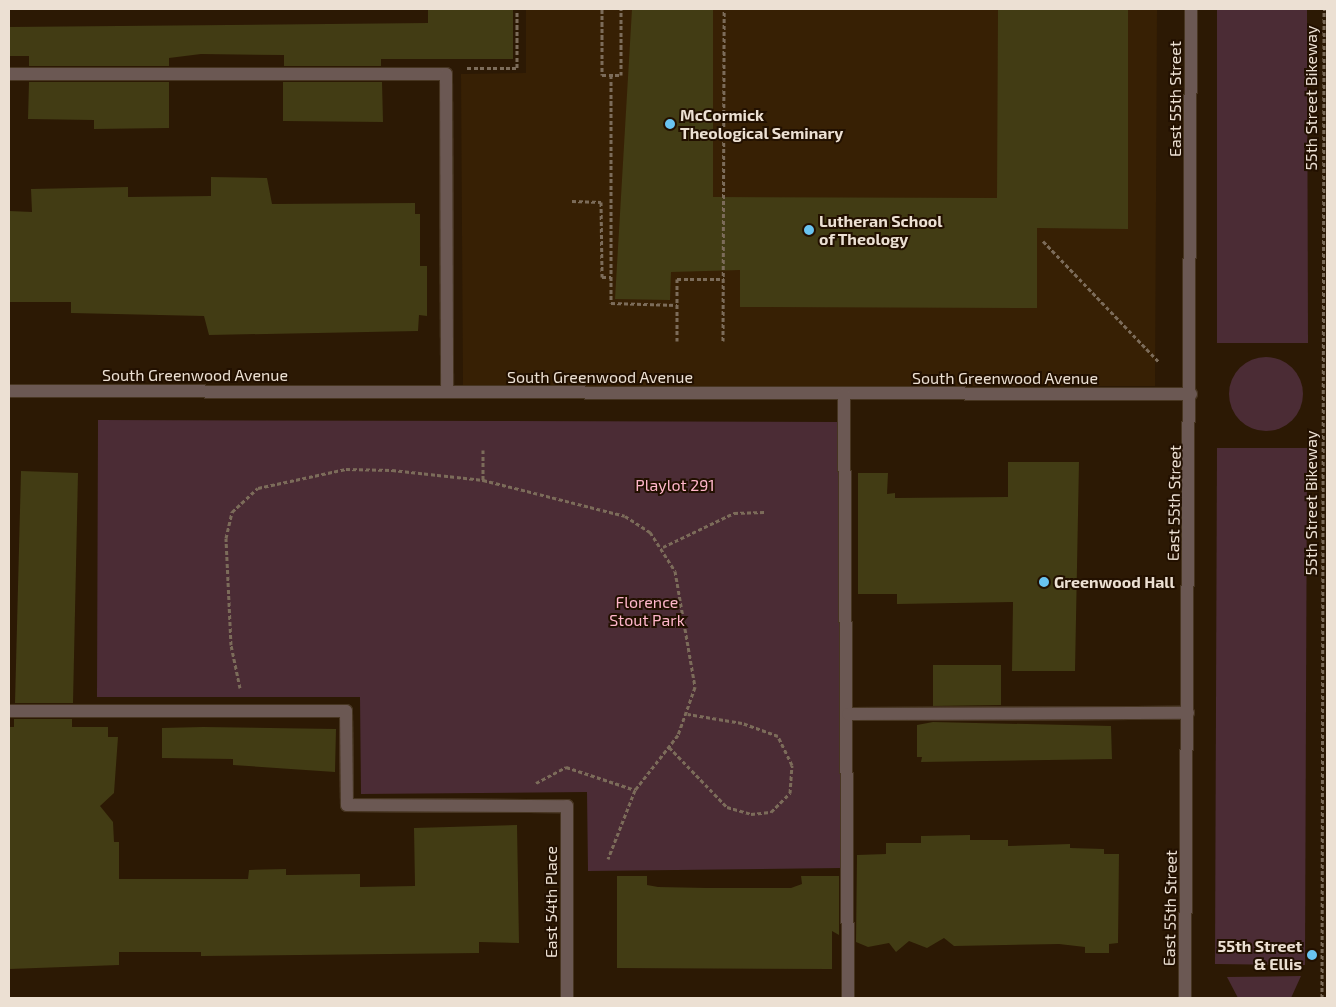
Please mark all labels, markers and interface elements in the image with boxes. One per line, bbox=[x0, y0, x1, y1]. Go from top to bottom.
street label: 55th Street Bikeway bbox=[1301, 26, 1321, 170]
street label: East 55th Street bbox=[1165, 41, 1185, 157]
place label: McCormick Theological Seminary bbox=[680, 105, 844, 143]
marker: McCormick Theological Seminary bbox=[664, 118, 676, 130]
place label: Lutheran School of Theology bbox=[819, 211, 943, 249]
marker: Lutheran School of Theology bbox=[803, 224, 815, 236]
street label: South Greenwood Avenue bbox=[102, 365, 288, 385]
street label: South Greenwood Avenue bbox=[507, 367, 693, 387]
street label: South Greenwood Avenue bbox=[912, 368, 1098, 388]
street label: 55th Street Bikeway bbox=[1301, 431, 1321, 575]
street label: East 55th Street bbox=[1163, 445, 1185, 561]
park label: Playlot 291 bbox=[635, 475, 715, 495]
place label: Greenwood Hall bbox=[1054, 572, 1175, 592]
marker: Greenwood Hall bbox=[1038, 576, 1050, 588]
park label: Florence Stout Park bbox=[609, 592, 685, 630]
street label: East 54th Place bbox=[541, 846, 561, 958]
street label: East 55th Street bbox=[1159, 850, 1181, 966]
place label: 55th Street & Ellis bbox=[1218, 936, 1302, 974]
marker: 55th Street & Ellis bbox=[1306, 949, 1318, 961]

